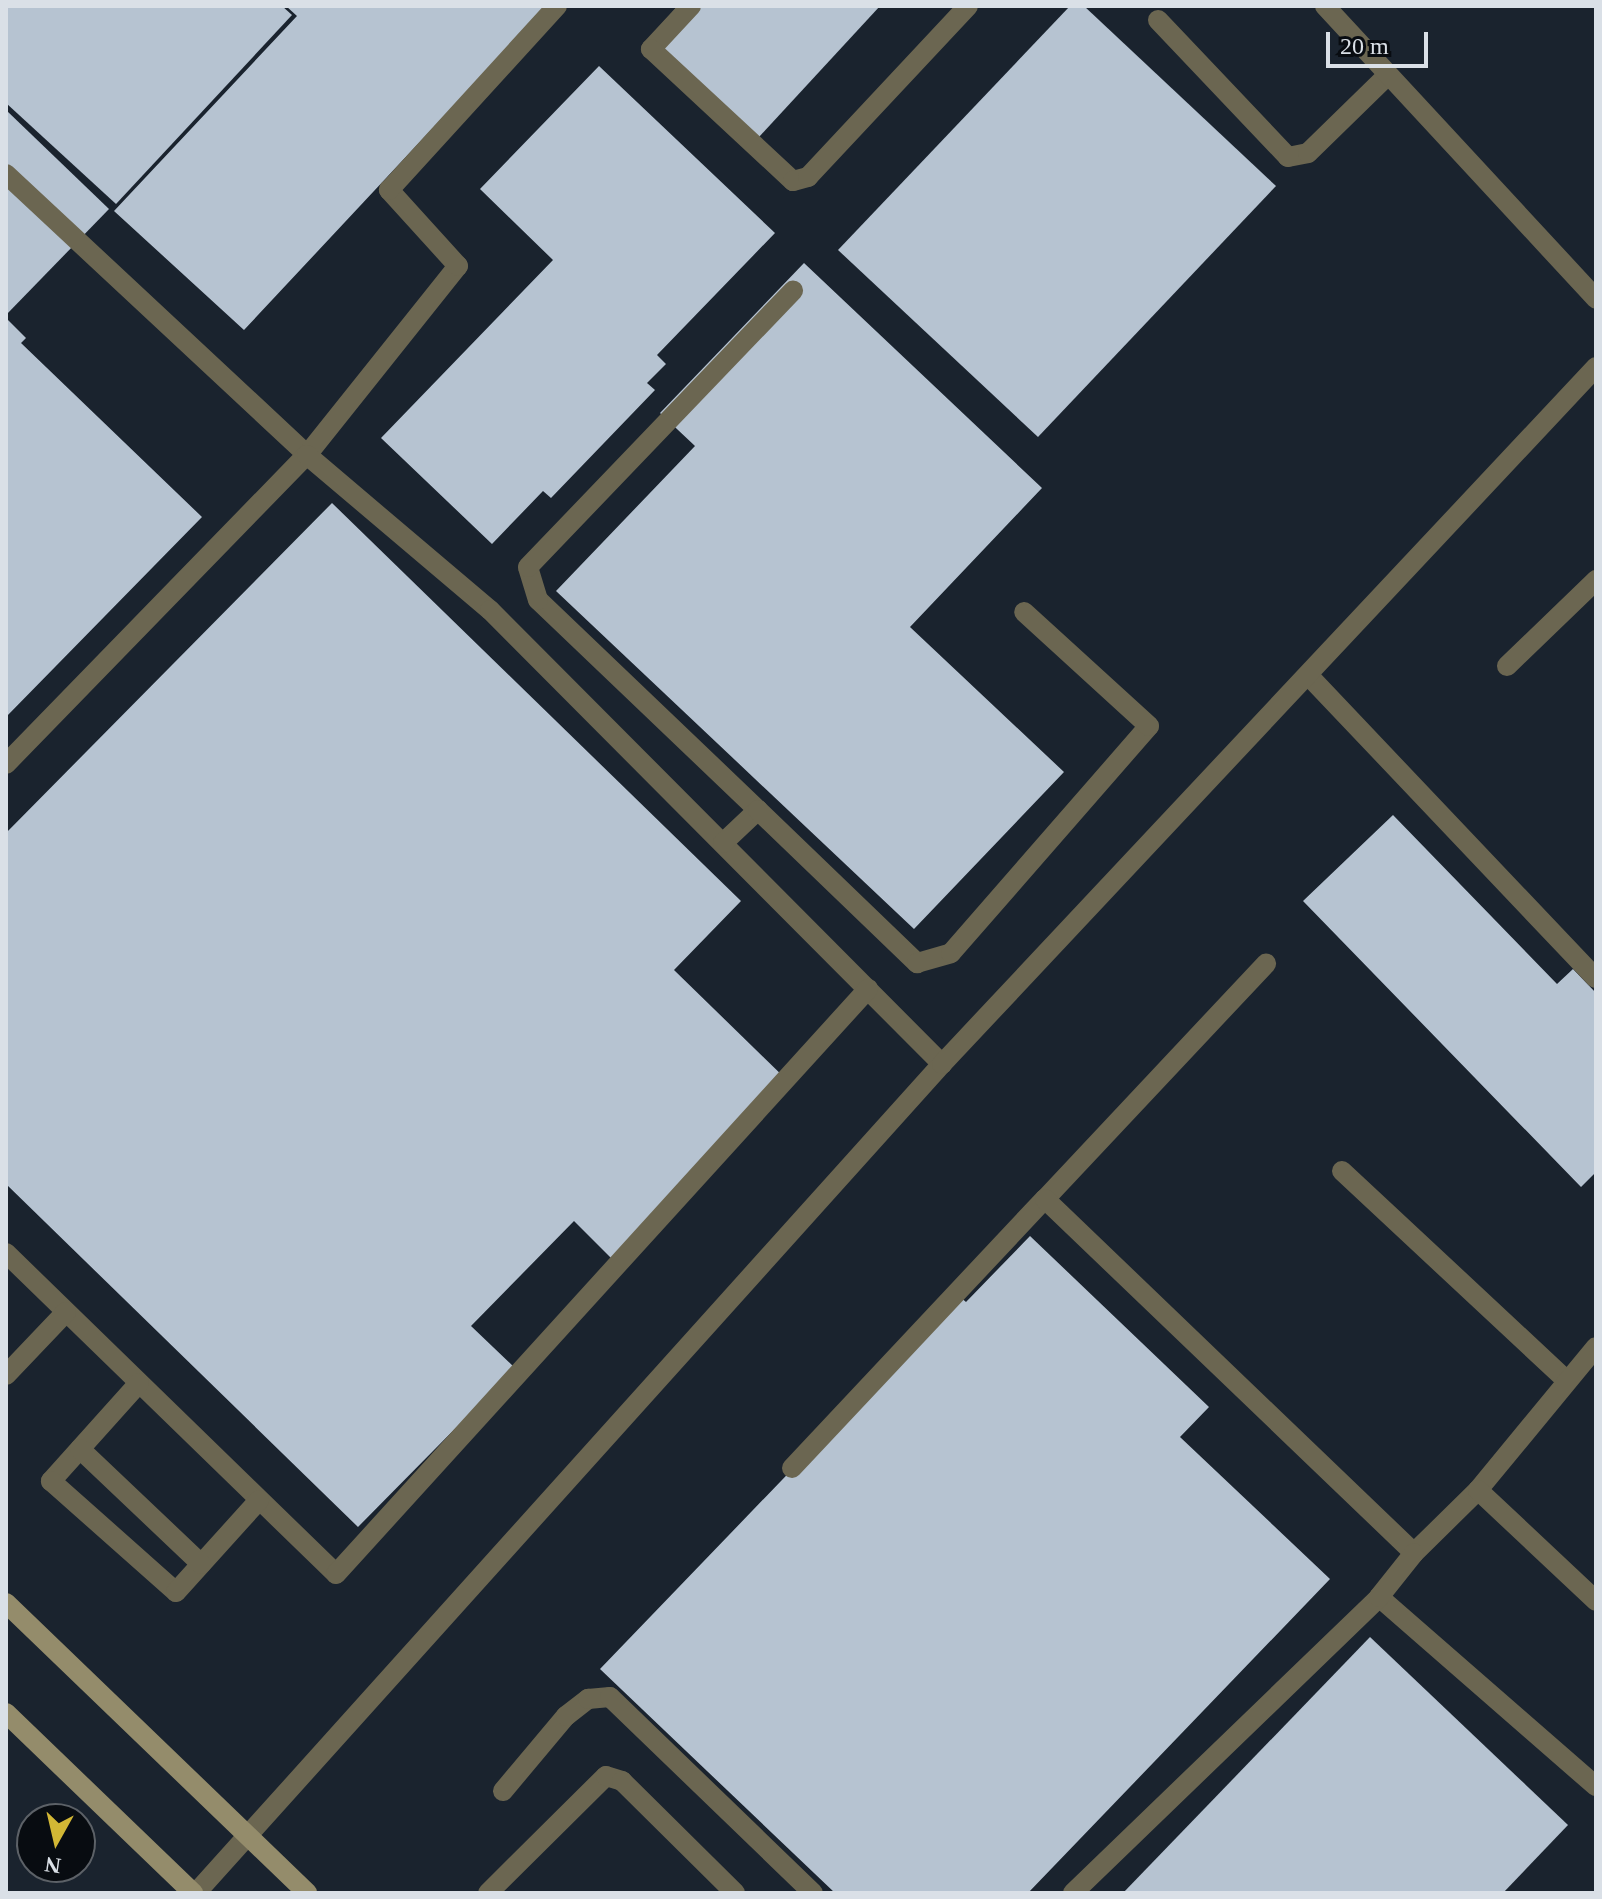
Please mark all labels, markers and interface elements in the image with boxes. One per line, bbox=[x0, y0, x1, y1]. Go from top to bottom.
scale bar bbox=[1330, 16, 1432, 66]
text: 20 m bbox=[1340, 33, 1389, 59]
north arrow bbox=[16, 1803, 96, 1883]
text: N bbox=[43, 1852, 62, 1879]

